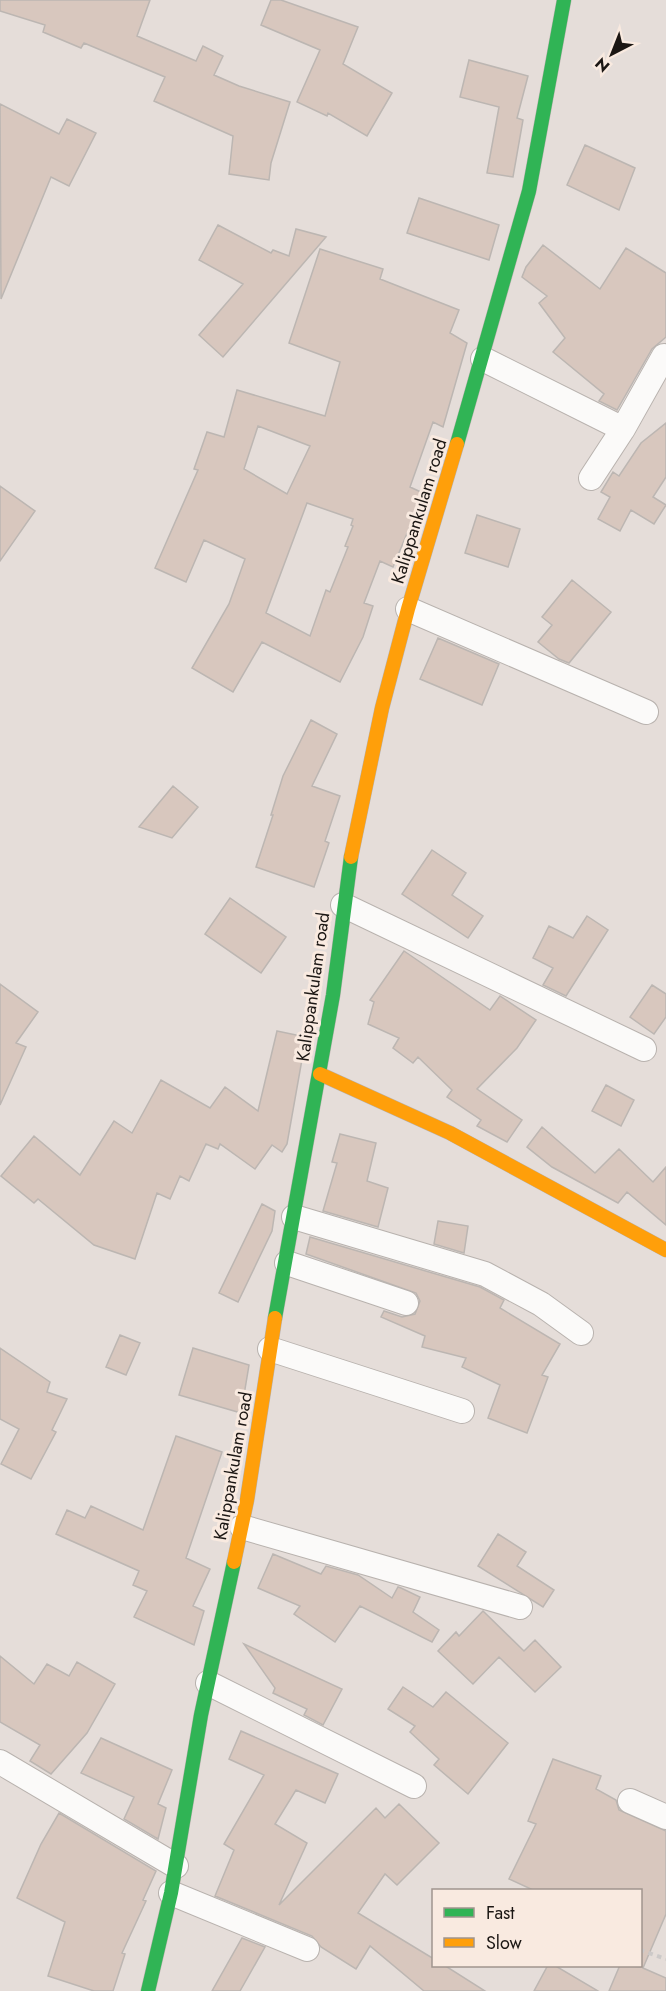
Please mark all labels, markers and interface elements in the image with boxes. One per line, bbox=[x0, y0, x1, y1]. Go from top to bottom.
north arrow bbox=[582, 24, 642, 84]
text: N bbox=[590, 52, 615, 78]
street label: Kalippankulam road bbox=[385, 435, 453, 587]
street label: Kalippankulam road bbox=[290, 911, 336, 1063]
street label: Kalippankulam road bbox=[207, 1390, 259, 1542]
legend bbox=[432, 1889, 642, 1967]
text: Fast bbox=[486, 1900, 515, 1926]
text: Slow bbox=[486, 1930, 523, 1956]

